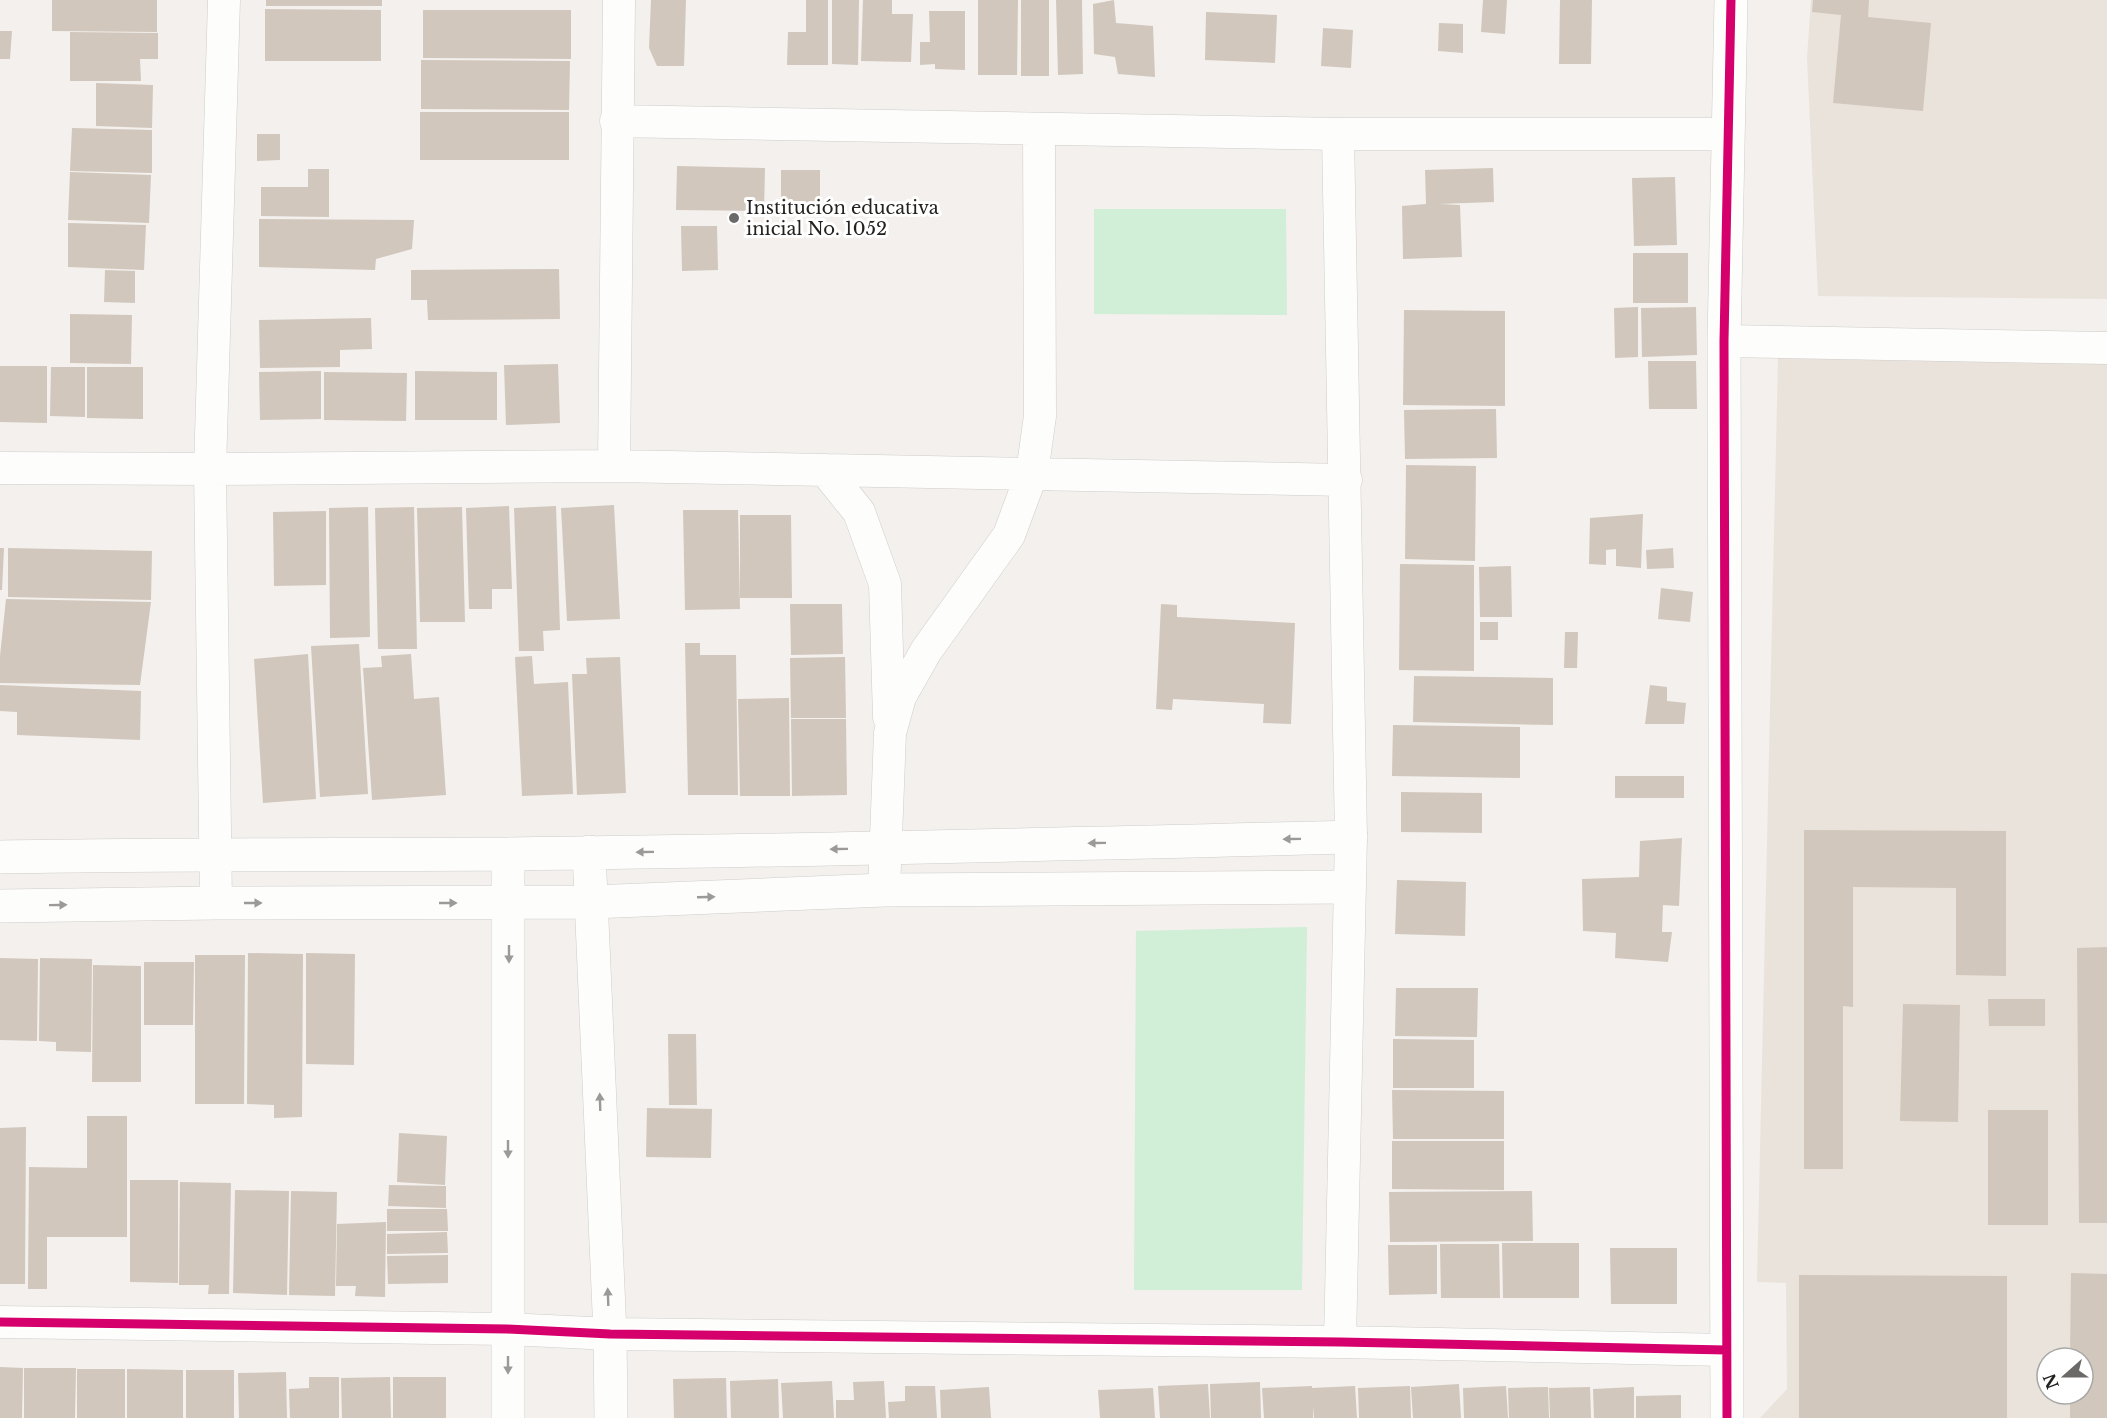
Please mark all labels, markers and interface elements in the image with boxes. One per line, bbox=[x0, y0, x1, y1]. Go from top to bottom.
place label: Institución educativa inicial No. 1052 bbox=[746, 197, 939, 240]
marker: Institución educativa inicial No. 1052 bbox=[727, 211, 741, 225]
one-way arrow bbox=[1283, 834, 1302, 844]
one-way arrow bbox=[1088, 838, 1107, 848]
one-way arrow bbox=[830, 844, 849, 854]
one-way arrow bbox=[635, 847, 654, 856]
one-way arrow bbox=[697, 892, 716, 901]
one-way arrow bbox=[244, 898, 263, 908]
one-way arrow bbox=[439, 898, 458, 908]
one-way arrow bbox=[49, 900, 68, 910]
one-way arrow bbox=[504, 945, 513, 964]
one-way arrow bbox=[595, 1092, 605, 1111]
one-way arrow bbox=[503, 1140, 513, 1159]
one-way arrow bbox=[603, 1287, 613, 1306]
north arrow bbox=[2035, 1346, 2095, 1406]
one-way arrow bbox=[503, 1356, 513, 1375]
text: N bbox=[2039, 1371, 2063, 1392]

